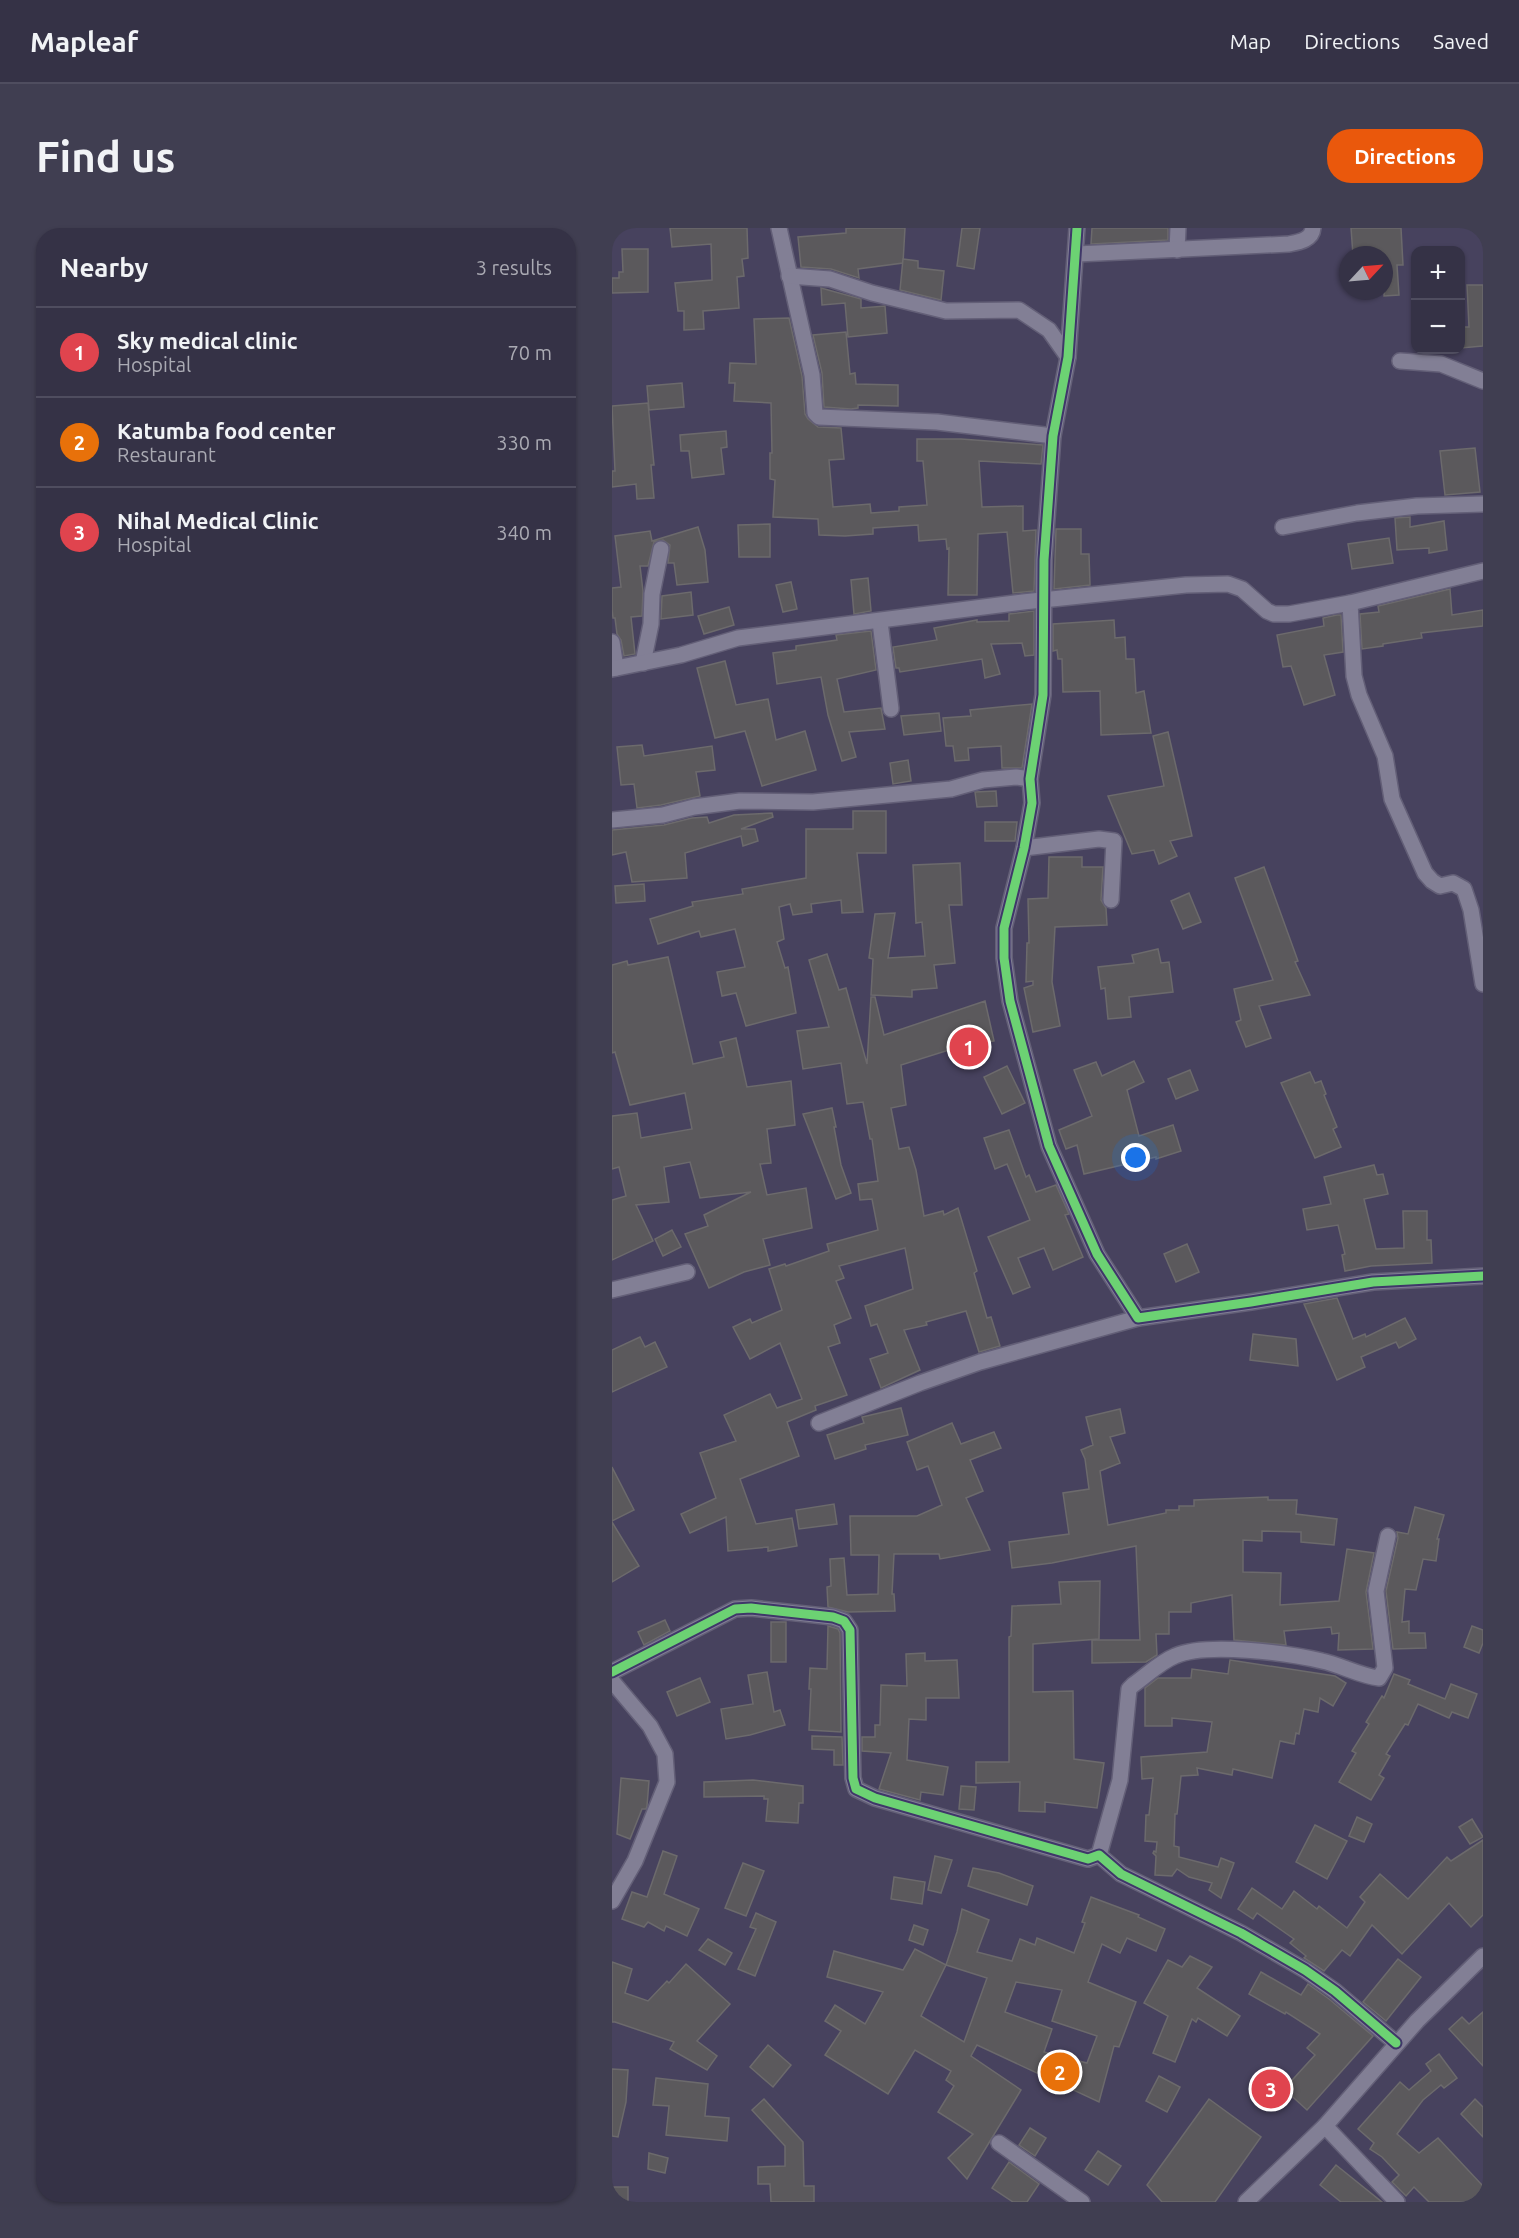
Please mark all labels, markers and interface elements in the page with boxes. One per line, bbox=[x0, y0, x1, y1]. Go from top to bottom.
text: Mapleaf bbox=[30, 26, 138, 57]
text: Map bbox=[1230, 29, 1271, 53]
text: Directions bbox=[1304, 29, 1400, 53]
text: Saved bbox=[1433, 29, 1489, 53]
button: Directions bbox=[1327, 129, 1483, 183]
text: Find us bbox=[36, 133, 175, 180]
north arrow bbox=[1339, 246, 1393, 300]
map controls bbox=[1411, 246, 1465, 354]
button: + bbox=[1411, 246, 1465, 300]
text: Nearby bbox=[60, 253, 148, 282]
text: 3 results bbox=[476, 256, 552, 279]
button: − bbox=[1411, 300, 1465, 354]
text: Sky medical clinic bbox=[117, 328, 298, 353]
text: 1 bbox=[74, 341, 85, 364]
text: 70 m bbox=[508, 341, 552, 364]
text: Hospital bbox=[117, 353, 191, 376]
text: Katumba food center bbox=[117, 418, 336, 443]
text: 2 bbox=[74, 431, 85, 454]
text: 330 m bbox=[496, 431, 552, 454]
text: Restaurant bbox=[117, 443, 216, 466]
text: Nihal Medical Clinic bbox=[117, 508, 319, 533]
text: 3 bbox=[74, 521, 85, 544]
text: 340 m bbox=[496, 521, 552, 544]
text: Hospital bbox=[117, 533, 191, 556]
pin: 1 bbox=[950, 1024, 988, 1070]
your location bbox=[1121, 1143, 1150, 1172]
pin: 2 bbox=[1040, 2050, 1080, 2094]
pin: 3 bbox=[1252, 2066, 1290, 2112]

